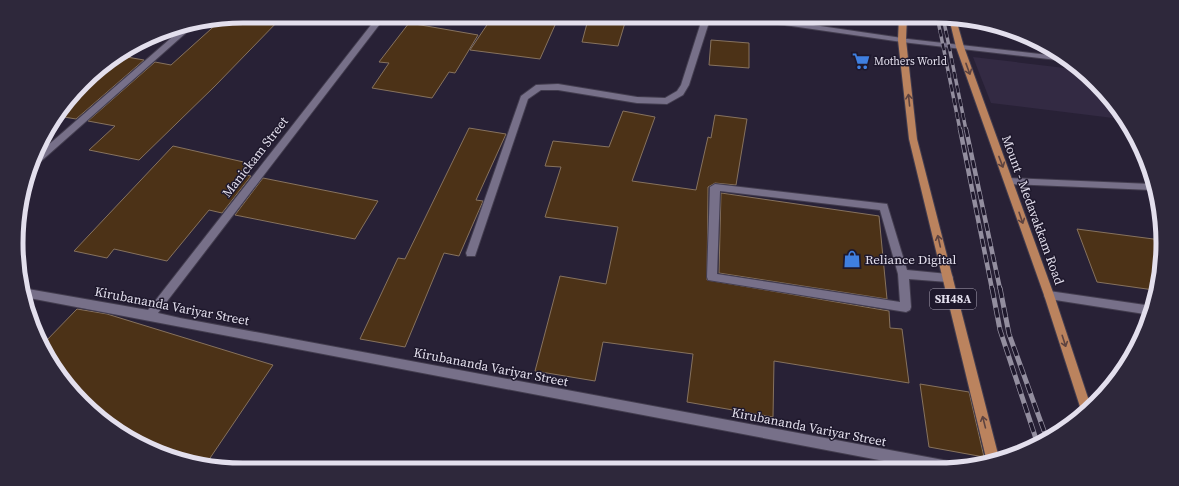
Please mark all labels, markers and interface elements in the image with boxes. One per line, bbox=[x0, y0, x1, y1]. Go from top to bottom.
supermarket icon: Mothers World bbox=[851, 51, 871, 71]
place label: Mothers World bbox=[874, 54, 948, 69]
one-way arrow bbox=[964, 63, 972, 75]
one-way arrow bbox=[905, 94, 912, 107]
street label: Manickam Street bbox=[218, 113, 292, 201]
street label: Mount - Medavakkam Road bbox=[998, 133, 1068, 288]
one-way arrow bbox=[998, 155, 1006, 167]
one-way arrow bbox=[1018, 212, 1026, 224]
one-way arrow bbox=[935, 235, 943, 248]
shop icon: Reliance Digital bbox=[842, 249, 862, 269]
place label: Reliance Digital bbox=[865, 251, 957, 268]
street label: Kirubananda Variyar Street bbox=[93, 283, 251, 329]
road number: SH48A bbox=[930, 289, 976, 309]
one-way arrow bbox=[1061, 334, 1068, 347]
street label: Kirubananda Variyar Street bbox=[412, 344, 570, 390]
street label: Kirubananda Variyar Street bbox=[730, 404, 888, 450]
one-way arrow bbox=[980, 416, 987, 429]

